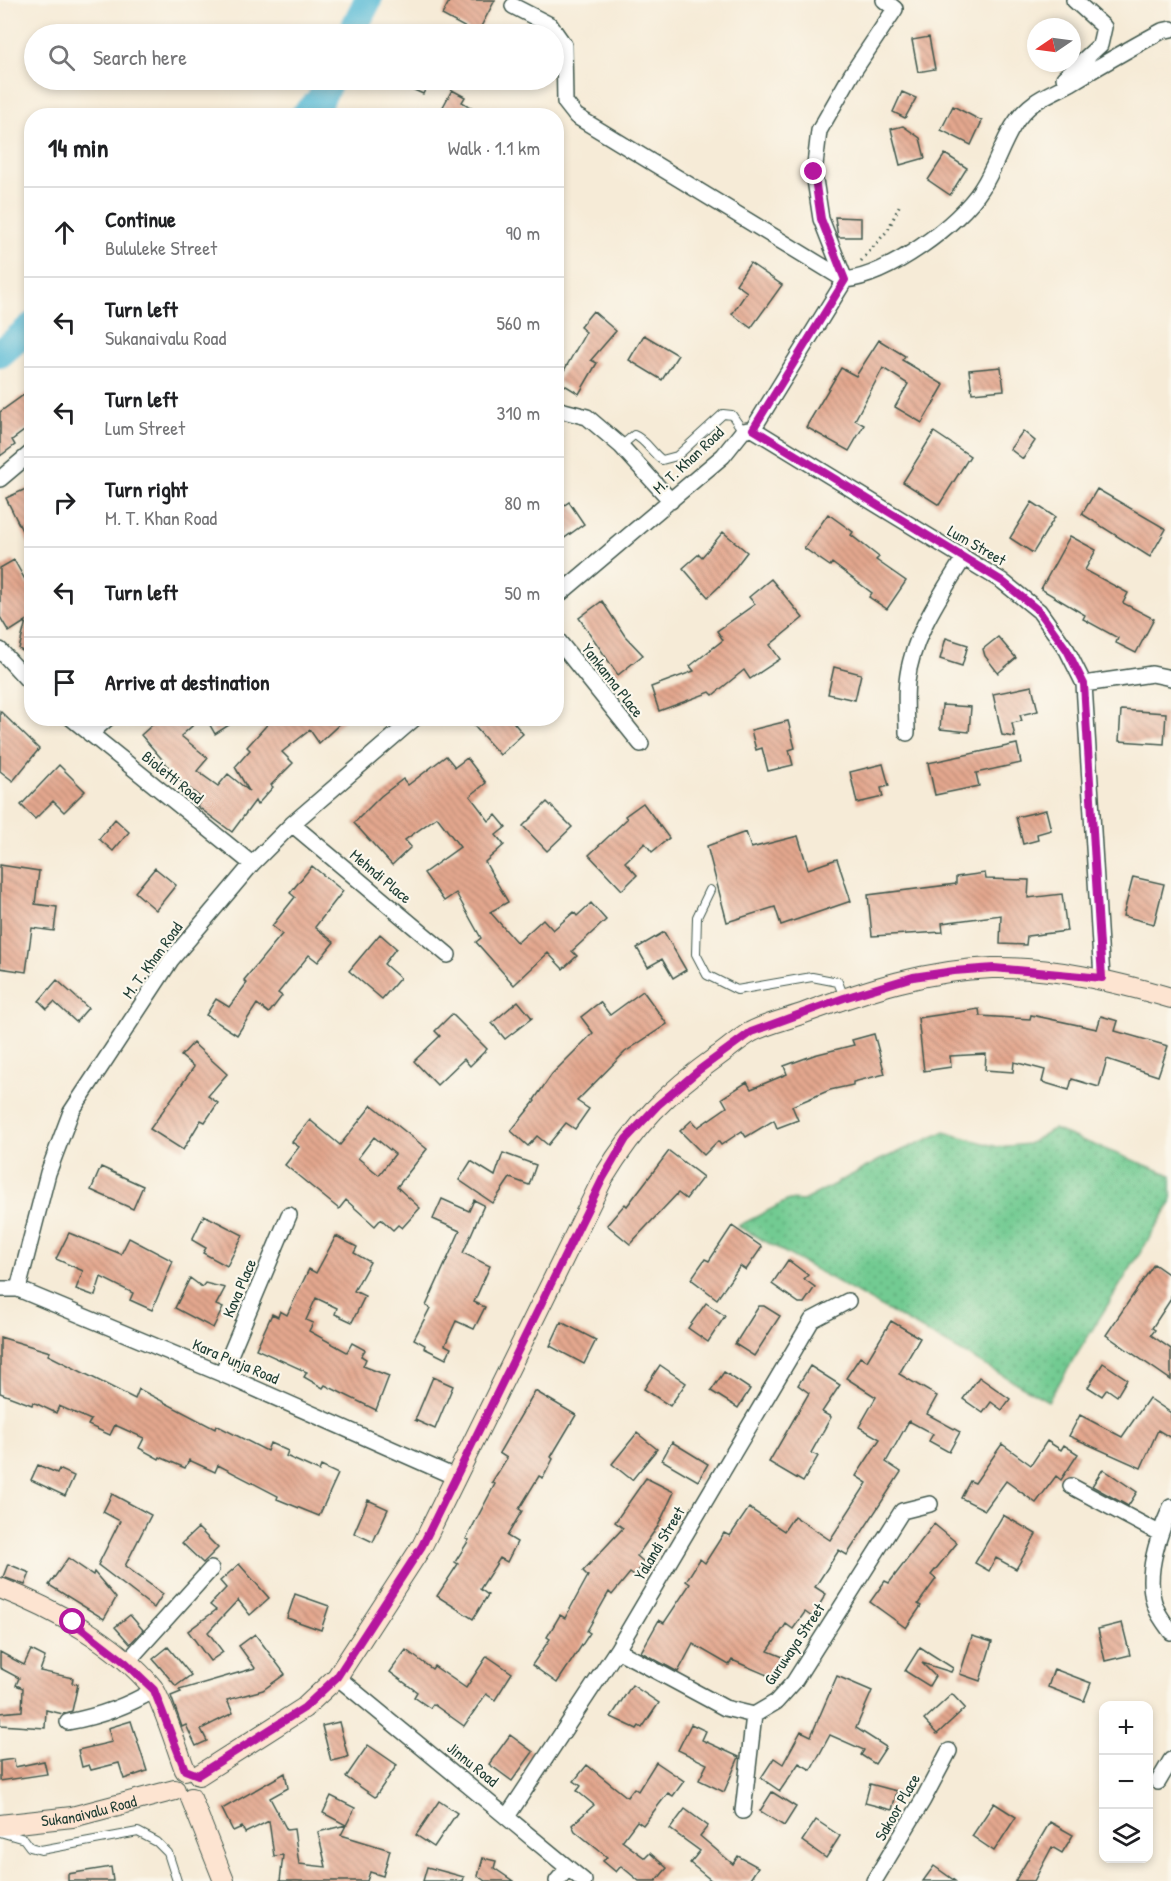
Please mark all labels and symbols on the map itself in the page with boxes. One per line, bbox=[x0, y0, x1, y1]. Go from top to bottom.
north arrow bbox=[1027, 18, 1081, 72]
route end bbox=[800, 158, 826, 184]
street label: M. T. Khan Road bbox=[648, 421, 728, 499]
street label: Lum Street bbox=[944, 519, 1011, 571]
street label: Yankanna Place bbox=[577, 638, 649, 722]
street label: Bioletti Road bbox=[138, 745, 208, 809]
street label: Mehndi Place bbox=[346, 844, 417, 909]
street label: M. T. Khan Road bbox=[117, 917, 187, 1003]
street label: Kava Place bbox=[217, 1255, 261, 1321]
street label: Kara Punja Road bbox=[189, 1333, 283, 1389]
street label: Yalandi Street bbox=[628, 1502, 690, 1584]
street label: Guruwaya Street bbox=[759, 1598, 830, 1689]
route start bbox=[59, 1608, 85, 1634]
street label: Jinnu Road bbox=[443, 1736, 503, 1792]
street label: Sakoor Place bbox=[869, 1769, 925, 1844]
street label: Sukanaivalu Road bbox=[40, 1790, 139, 1831]

